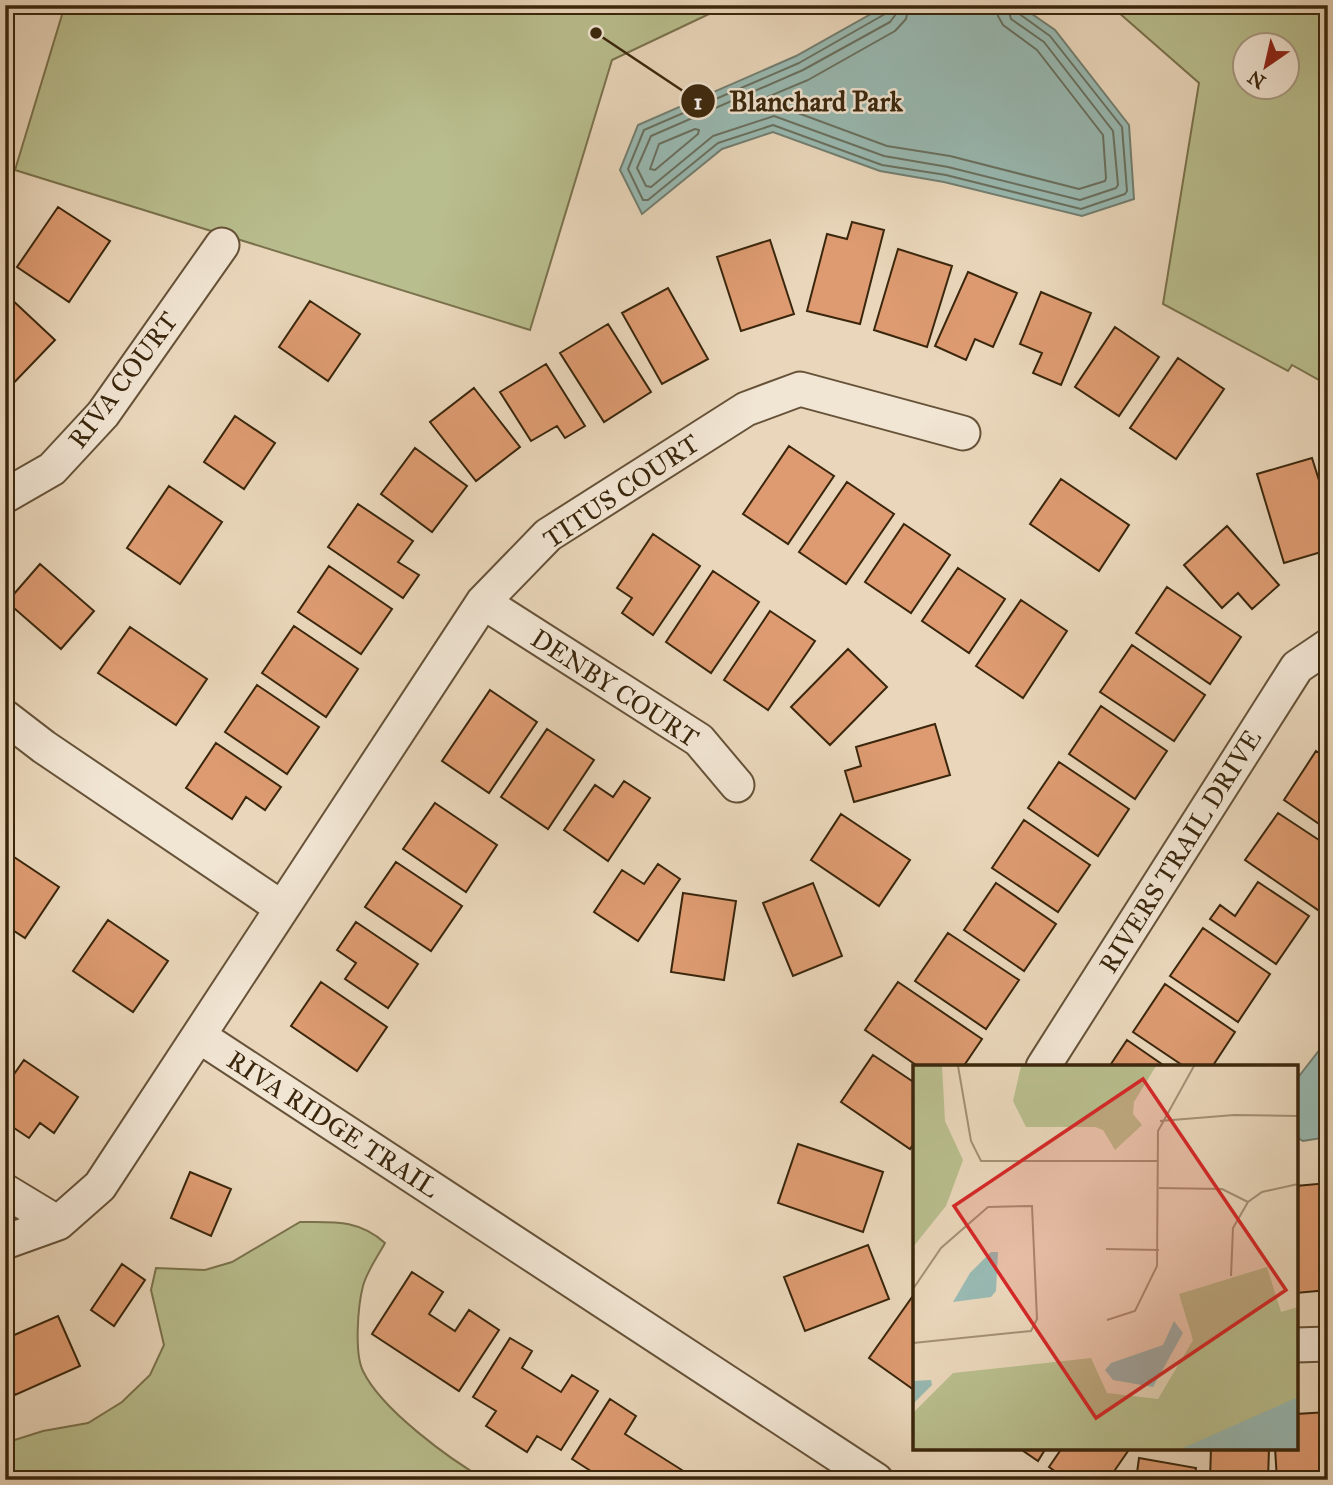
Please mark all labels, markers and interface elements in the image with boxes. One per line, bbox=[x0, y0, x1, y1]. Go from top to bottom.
north arrow bbox=[1232, 32, 1302, 102]
text: N bbox=[1244, 66, 1270, 94]
callout: Blanchard Park bbox=[681, 77, 917, 126]
text: Blanchard Park bbox=[729, 84, 904, 119]
text: 1 bbox=[694, 89, 702, 115]
street label: RIVA COURT bbox=[61, 305, 185, 455]
street label: TITUS COURT bbox=[537, 427, 705, 555]
street label: DENBY COURT bbox=[525, 622, 705, 754]
street label: RIVERS TRAIL DRIVE bbox=[1092, 723, 1268, 979]
street label: RIVA RIDGE TRAIL bbox=[221, 1044, 445, 1204]
inset map bbox=[913, 1065, 1298, 1450]

